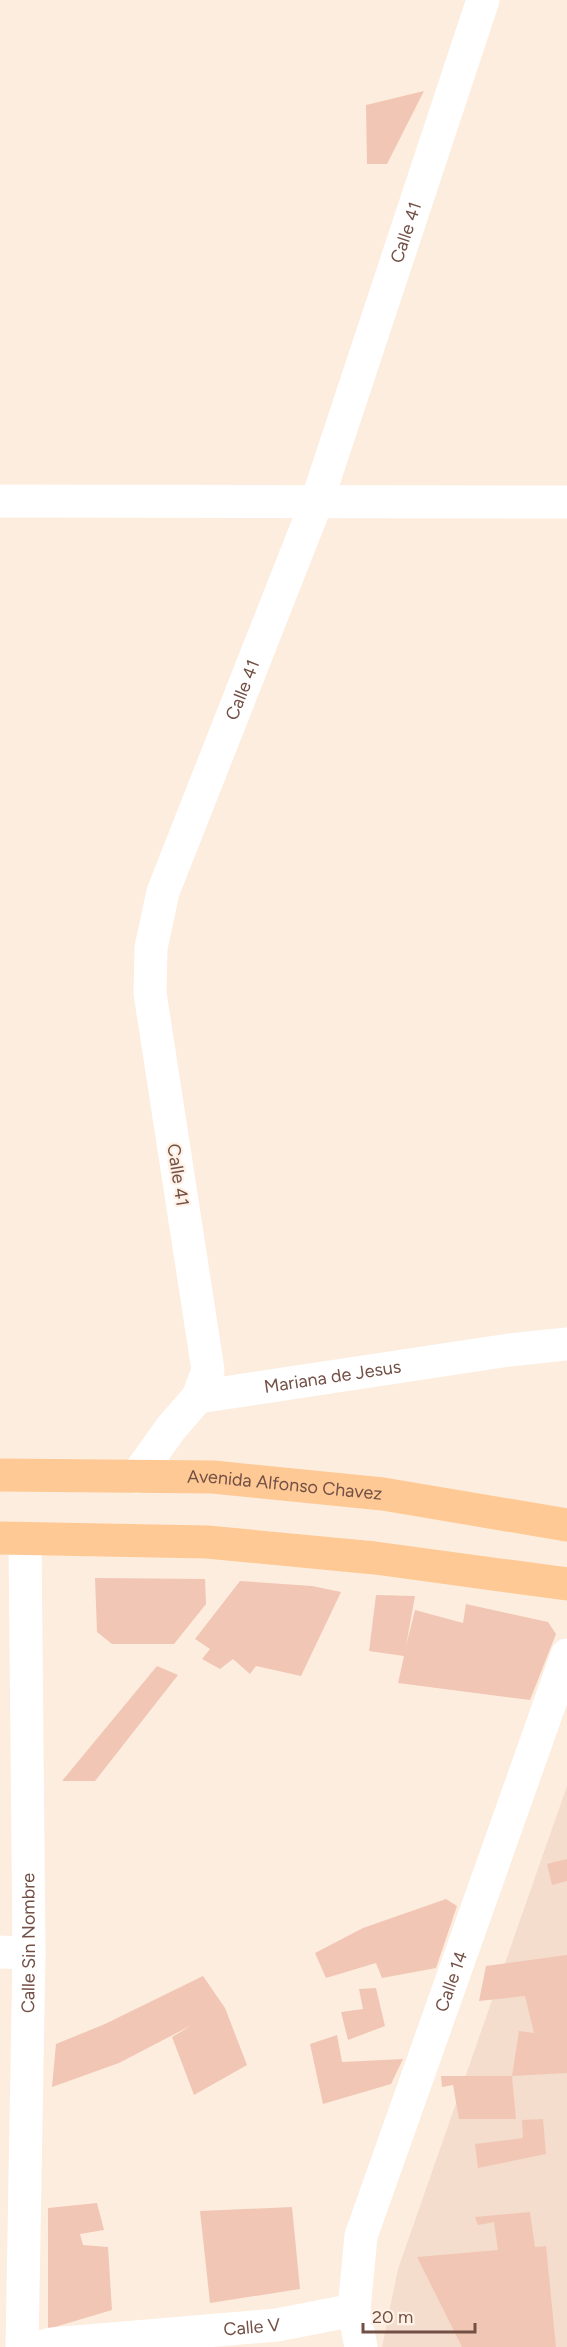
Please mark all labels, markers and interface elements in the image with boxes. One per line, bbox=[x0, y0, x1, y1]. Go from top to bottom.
street label: Calle 41 bbox=[386, 199, 426, 266]
street label: Calle 41 bbox=[221, 657, 264, 723]
street label: Calle 41 bbox=[162, 1142, 194, 1208]
street label: Mariana de Jesus bbox=[262, 1355, 403, 1398]
street label: Avenida Alfonso Chavez bbox=[187, 1466, 383, 1505]
street label: Calle Sin Nombre bbox=[17, 1873, 40, 2013]
street label: Calle 14 bbox=[430, 1948, 472, 2015]
scale bar bbox=[363, 2296, 476, 2334]
text: 20 m bbox=[372, 2306, 413, 2328]
street label: Calle V bbox=[223, 2314, 282, 2340]

